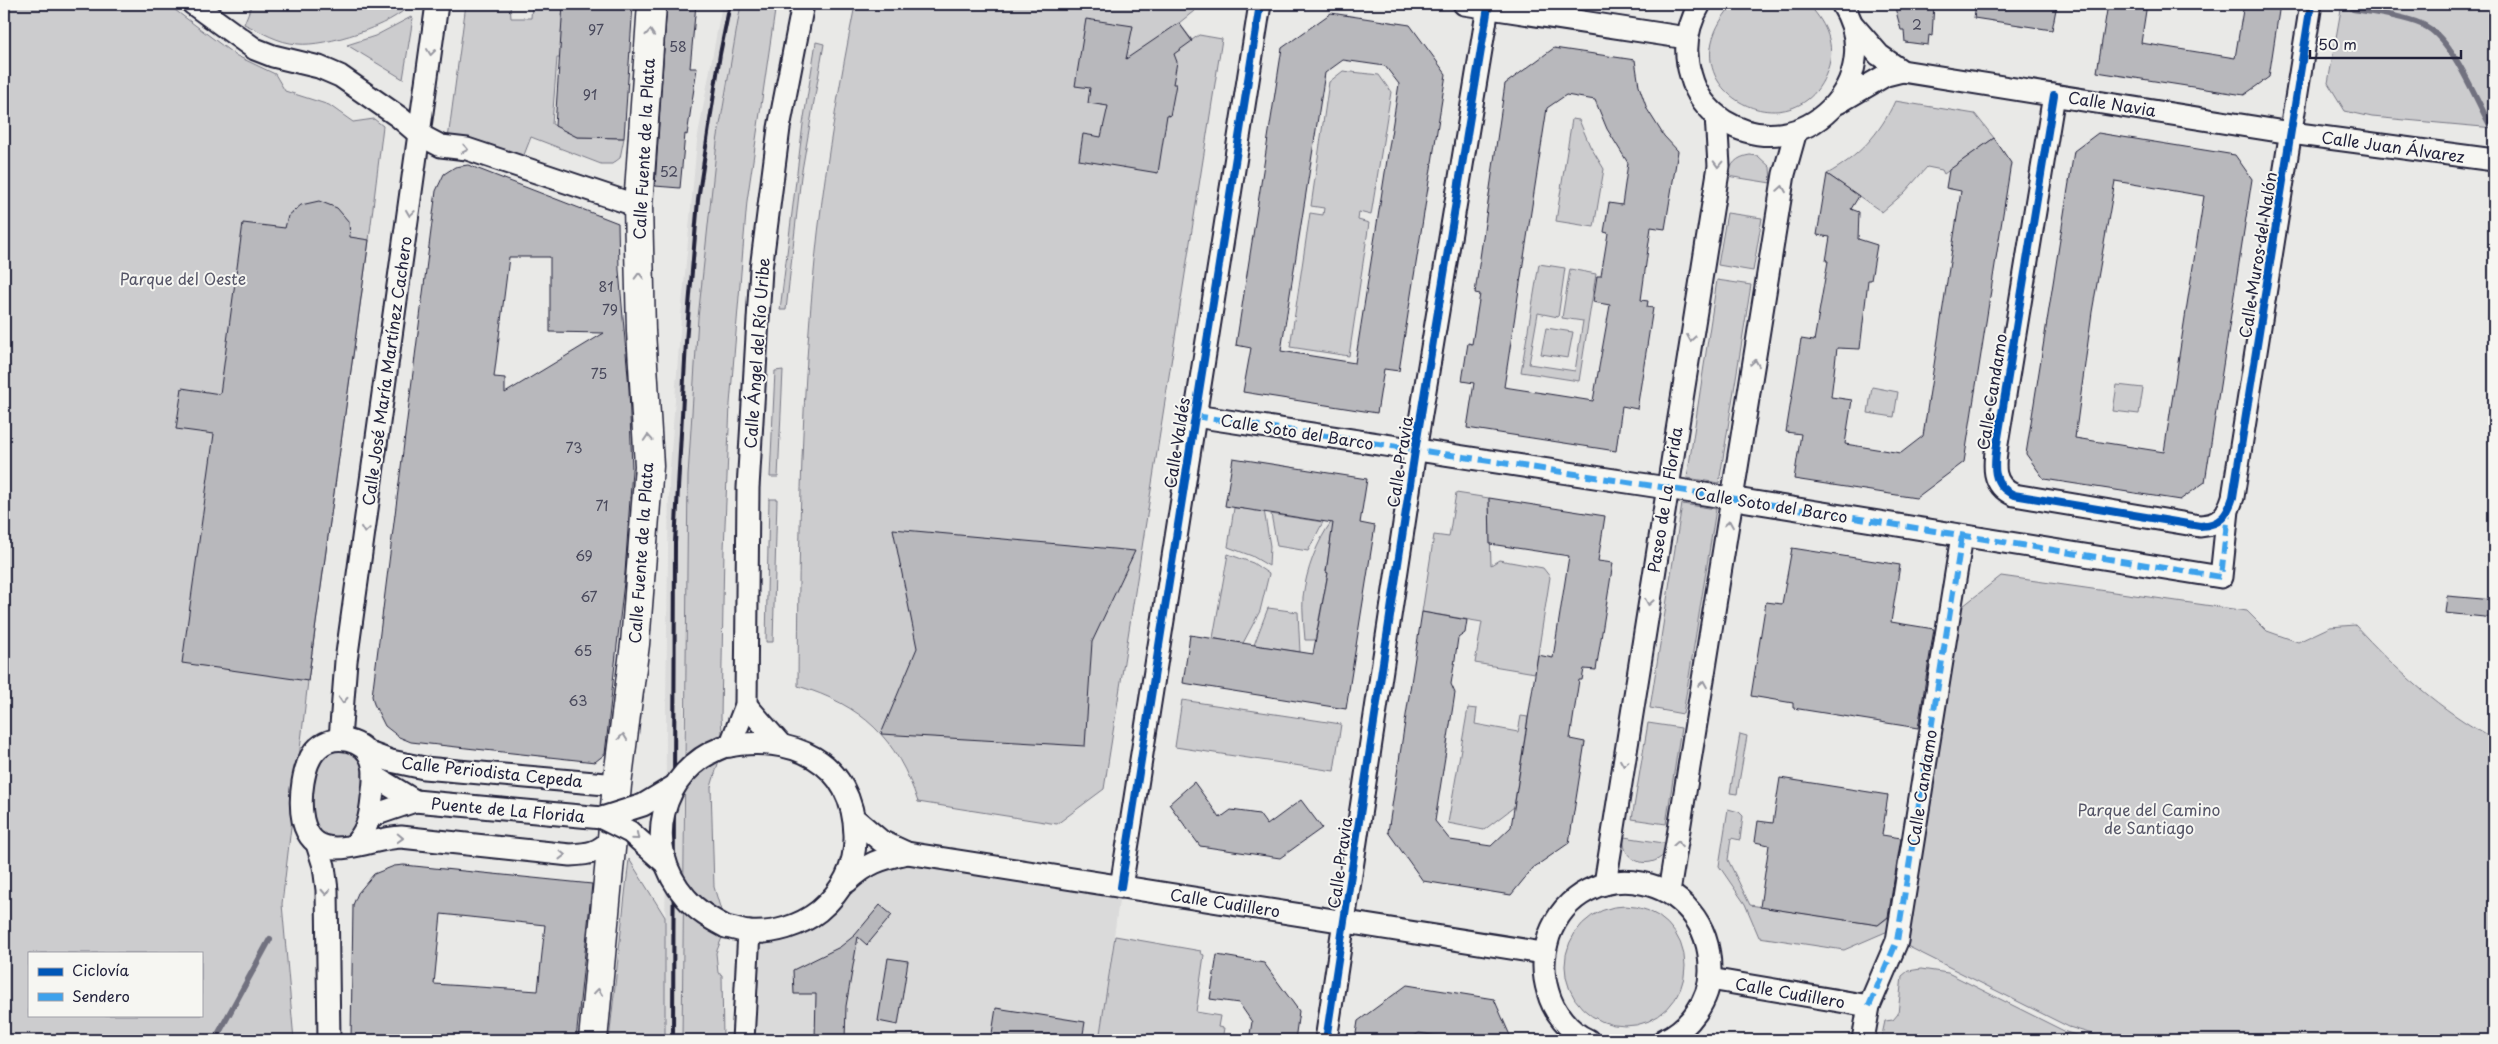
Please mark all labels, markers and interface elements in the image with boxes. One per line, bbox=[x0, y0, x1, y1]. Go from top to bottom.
house number: 2 bbox=[1912, 14, 1922, 35]
house number: 97 bbox=[588, 19, 604, 40]
scale bar bbox=[2310, 28, 2462, 60]
one-way arrow bbox=[644, 29, 655, 37]
text: 50 m bbox=[2318, 32, 2357, 55]
house number: 58 bbox=[669, 36, 687, 57]
one-way arrow bbox=[426, 48, 437, 56]
street label: Calle Fuente de la Plata bbox=[626, 58, 660, 240]
house number: 91 bbox=[583, 84, 597, 105]
street label: Calle Navia bbox=[2066, 84, 2158, 122]
street label: Calle Juan Álvarez bbox=[2320, 124, 2467, 168]
one-way arrow bbox=[461, 144, 470, 154]
one-way arrow bbox=[1713, 160, 1723, 168]
house number: 52 bbox=[660, 161, 678, 182]
street label: Calle Muros del Nalón bbox=[2232, 170, 2282, 340]
one-way arrow bbox=[1776, 185, 1786, 194]
one-way arrow bbox=[405, 209, 415, 218]
street label: Calle José María Martínez Cachero bbox=[355, 234, 417, 507]
street label: Calle Ángel del Río Uribe bbox=[737, 257, 775, 449]
park label: Parque del Oeste bbox=[120, 266, 246, 290]
one-way arrow bbox=[634, 272, 645, 280]
house number: 81 bbox=[599, 276, 613, 297]
house number: 79 bbox=[602, 299, 618, 320]
street label: Calle Candamo bbox=[1970, 332, 2012, 452]
one-way arrow bbox=[1687, 334, 1697, 342]
one-way arrow bbox=[1749, 359, 1759, 367]
house number: 75 bbox=[591, 363, 607, 384]
street label: Calle Valdés bbox=[1157, 396, 1195, 490]
street label: Calle Soto del Barco bbox=[1219, 407, 1375, 455]
street label: Calle Pravia bbox=[1380, 414, 1418, 509]
street label: Paseo de La Florida bbox=[1641, 425, 1687, 575]
one-way arrow bbox=[642, 434, 653, 442]
house number: 73 bbox=[566, 437, 582, 458]
street label: Calle Fuente de la Plata bbox=[622, 462, 658, 644]
street label: Calle Soto del Barco bbox=[1693, 480, 1849, 528]
house number: 71 bbox=[595, 495, 609, 516]
one-way arrow bbox=[1724, 519, 1734, 528]
one-way arrow bbox=[360, 526, 370, 534]
house number: 69 bbox=[575, 545, 593, 566]
house number: 67 bbox=[580, 586, 598, 607]
one-way arrow bbox=[1645, 598, 1655, 606]
house number: 65 bbox=[574, 640, 592, 661]
one-way arrow bbox=[1698, 680, 1708, 688]
house number: 63 bbox=[569, 690, 587, 711]
one-way arrow bbox=[337, 696, 348, 704]
street label: Calle Candamo bbox=[1900, 728, 1942, 848]
one-way arrow bbox=[617, 732, 628, 740]
street label: Calle Periodista Cepeda bbox=[400, 750, 585, 793]
one-way arrow bbox=[1619, 759, 1630, 767]
street label: Puente de La Florida bbox=[430, 790, 586, 828]
park label: Parque del Camino de Santiago bbox=[2078, 797, 2221, 839]
street label: Calle Pravia bbox=[1321, 815, 1357, 910]
one-way arrow bbox=[397, 832, 405, 843]
one-way arrow bbox=[630, 832, 639, 840]
one-way arrow bbox=[1672, 840, 1682, 849]
one-way arrow bbox=[558, 850, 566, 860]
street label: Calle Cudillero bbox=[1168, 881, 1282, 923]
one-way arrow bbox=[321, 888, 332, 896]
legend bbox=[28, 952, 202, 1016]
text: Ciclovía bbox=[72, 958, 130, 981]
street label: Calle Cudillero bbox=[1733, 971, 1847, 1014]
text: Sendero bbox=[72, 984, 130, 1007]
one-way arrow bbox=[592, 987, 603, 995]

